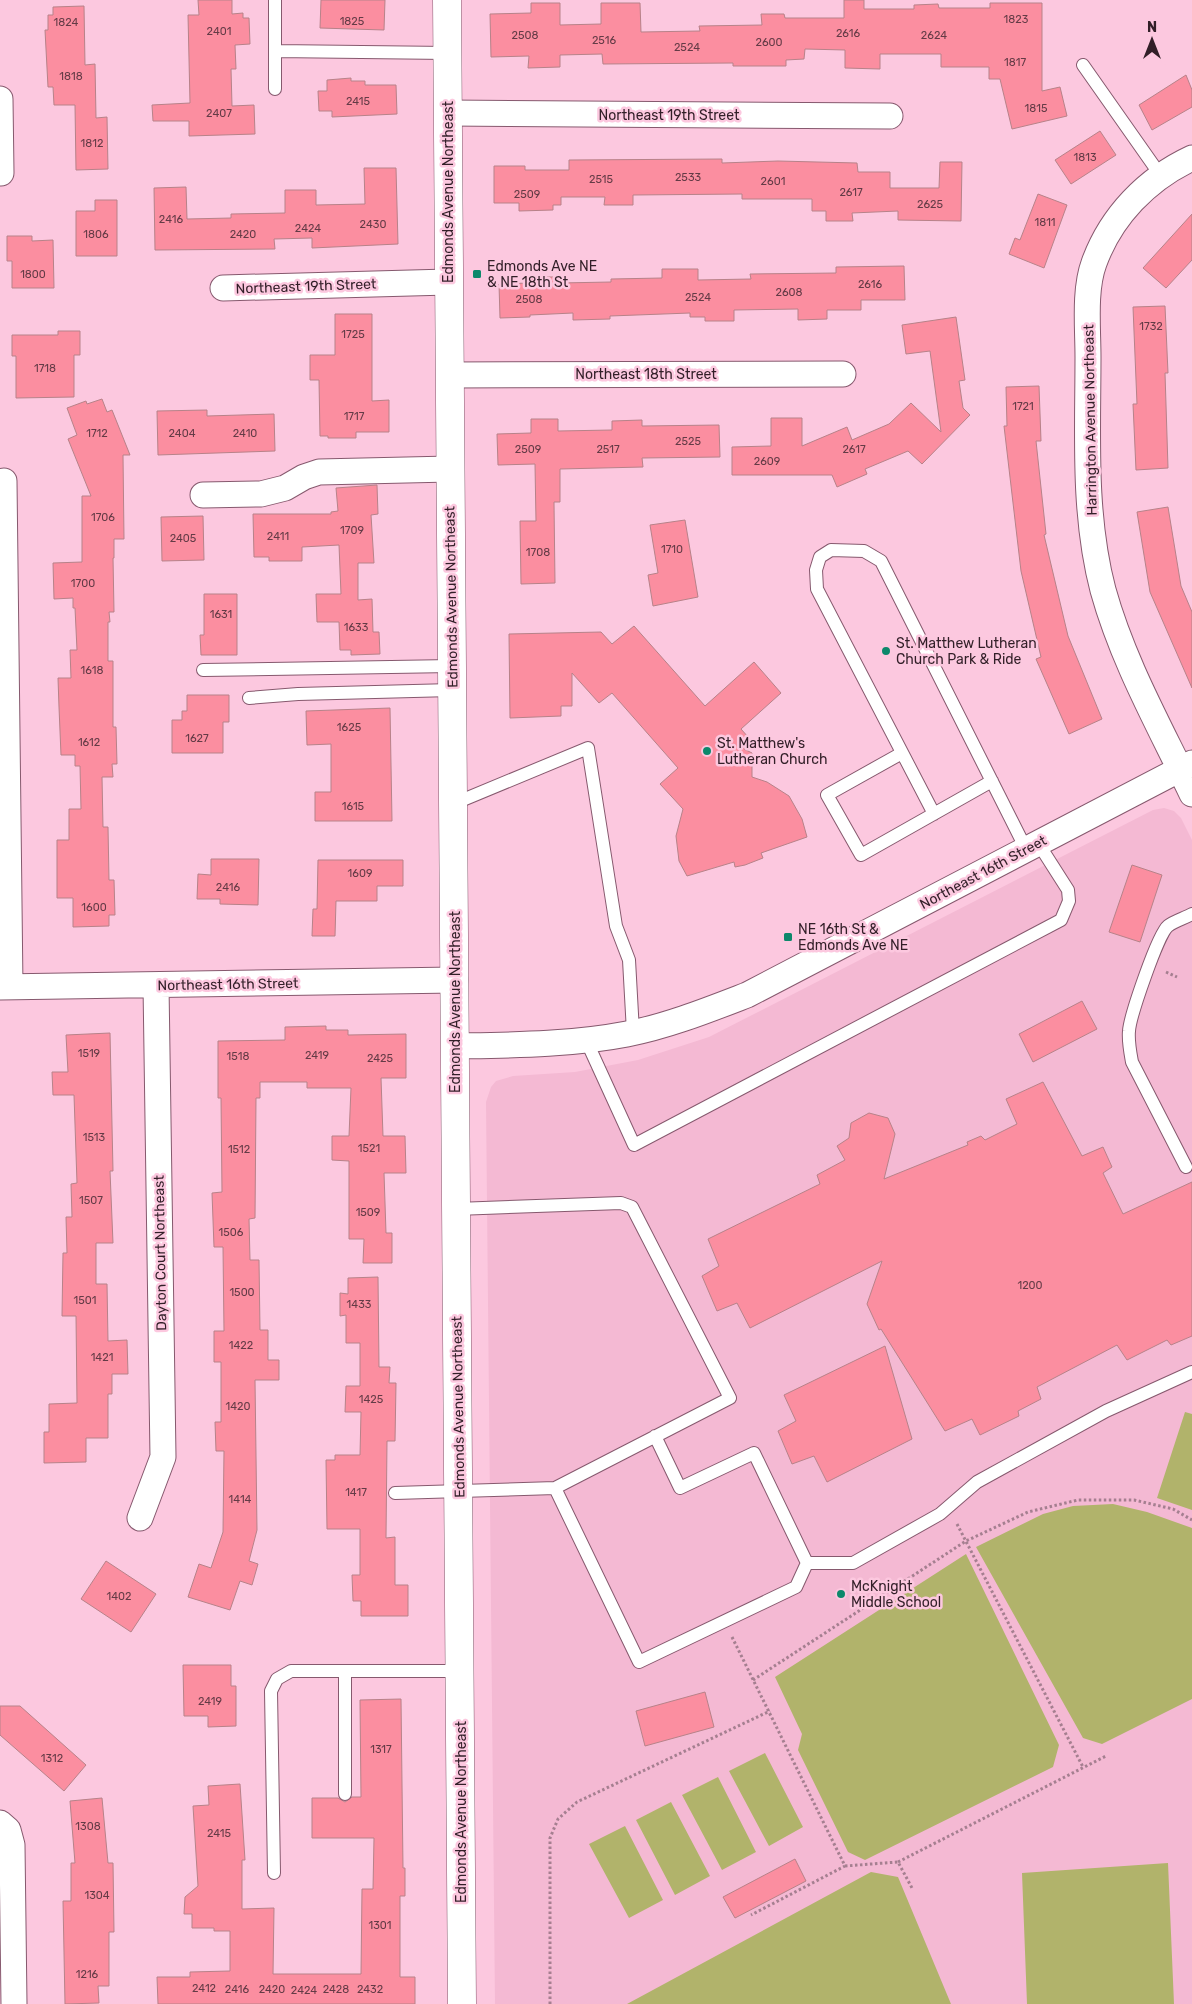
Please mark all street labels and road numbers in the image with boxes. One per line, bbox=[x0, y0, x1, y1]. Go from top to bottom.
street label: Edmonds Avenue Northeast bbox=[440, 100, 457, 283]
street label: Northeast 19th Street bbox=[599, 107, 740, 124]
street label: Northeast 19th Street bbox=[235, 276, 377, 297]
street label: Harrington Avenue Northeast bbox=[1080, 324, 1101, 516]
street label: Northeast 18th Street bbox=[575, 366, 717, 383]
street label: Edmonds Avenue Northeast bbox=[441, 505, 462, 688]
street label: Northeast 16th Street bbox=[917, 832, 1050, 913]
street label: Edmonds Avenue Northeast bbox=[447, 910, 464, 1093]
street label: Northeast 16th Street bbox=[157, 975, 299, 994]
street label: Dayton Court Northeast bbox=[151, 1175, 170, 1331]
street label: Edmonds Avenue Northeast bbox=[448, 1315, 469, 1498]
street label: Edmonds Avenue Northeast bbox=[453, 1720, 470, 1903]

